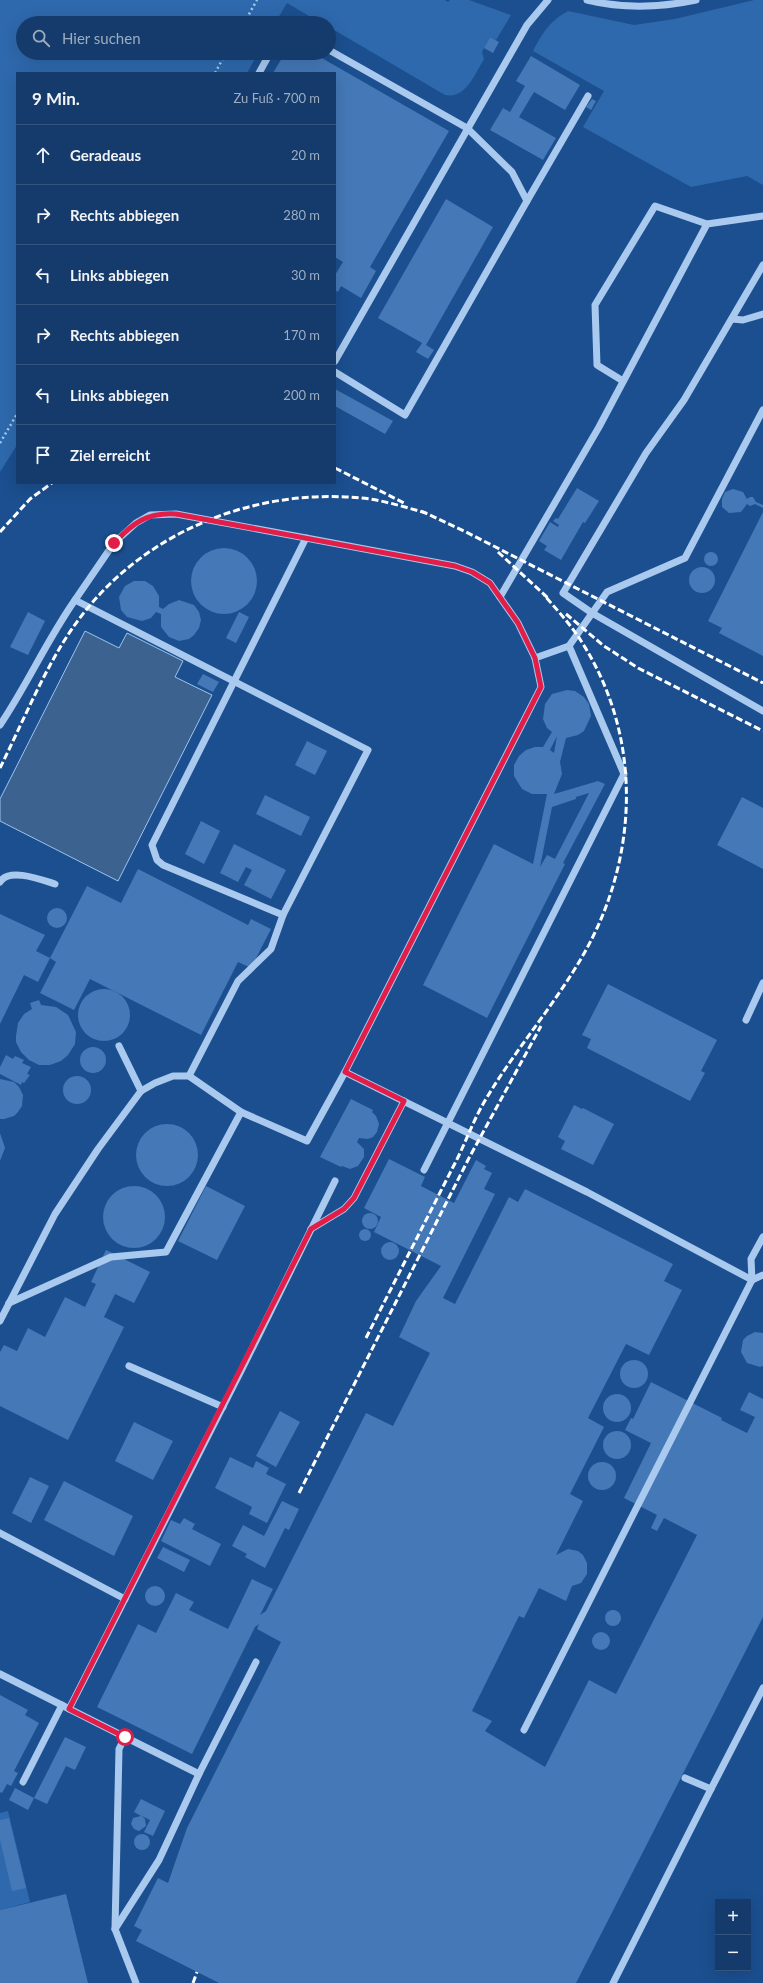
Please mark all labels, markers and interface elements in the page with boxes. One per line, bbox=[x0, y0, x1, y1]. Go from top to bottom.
search box bbox=[16, 16, 336, 60]
icon: search bbox=[30, 27, 52, 49]
text: Hier suchen bbox=[62, 29, 141, 47]
text: 9 Min. bbox=[32, 88, 80, 109]
text: Zu Fuß · 700 m bbox=[234, 90, 320, 106]
icon: ahead bbox=[32, 144, 54, 166]
text: Geradeaus bbox=[70, 146, 141, 164]
text: 20 m bbox=[291, 147, 320, 163]
icon: right bbox=[32, 204, 54, 226]
text: Rechts abbiegen bbox=[70, 206, 179, 224]
text: 280 m bbox=[283, 207, 320, 223]
icon: left bbox=[32, 264, 54, 286]
text: Links abbiegen bbox=[70, 266, 169, 284]
text: 30 m bbox=[291, 267, 320, 283]
icon: right bbox=[32, 324, 54, 346]
text: Rechts abbiegen bbox=[70, 326, 179, 344]
text: 170 m bbox=[283, 327, 320, 343]
icon: left bbox=[32, 384, 54, 406]
text: Links abbiegen bbox=[70, 386, 169, 404]
text: 200 m bbox=[283, 387, 320, 403]
icon: arrive bbox=[32, 444, 54, 466]
text: Ziel erreicht bbox=[70, 446, 150, 464]
route end bbox=[105, 534, 123, 552]
route start bbox=[116, 1728, 134, 1746]
map controls bbox=[715, 1899, 751, 1971]
button: + bbox=[715, 1899, 751, 1935]
button: − bbox=[715, 1935, 751, 1971]

